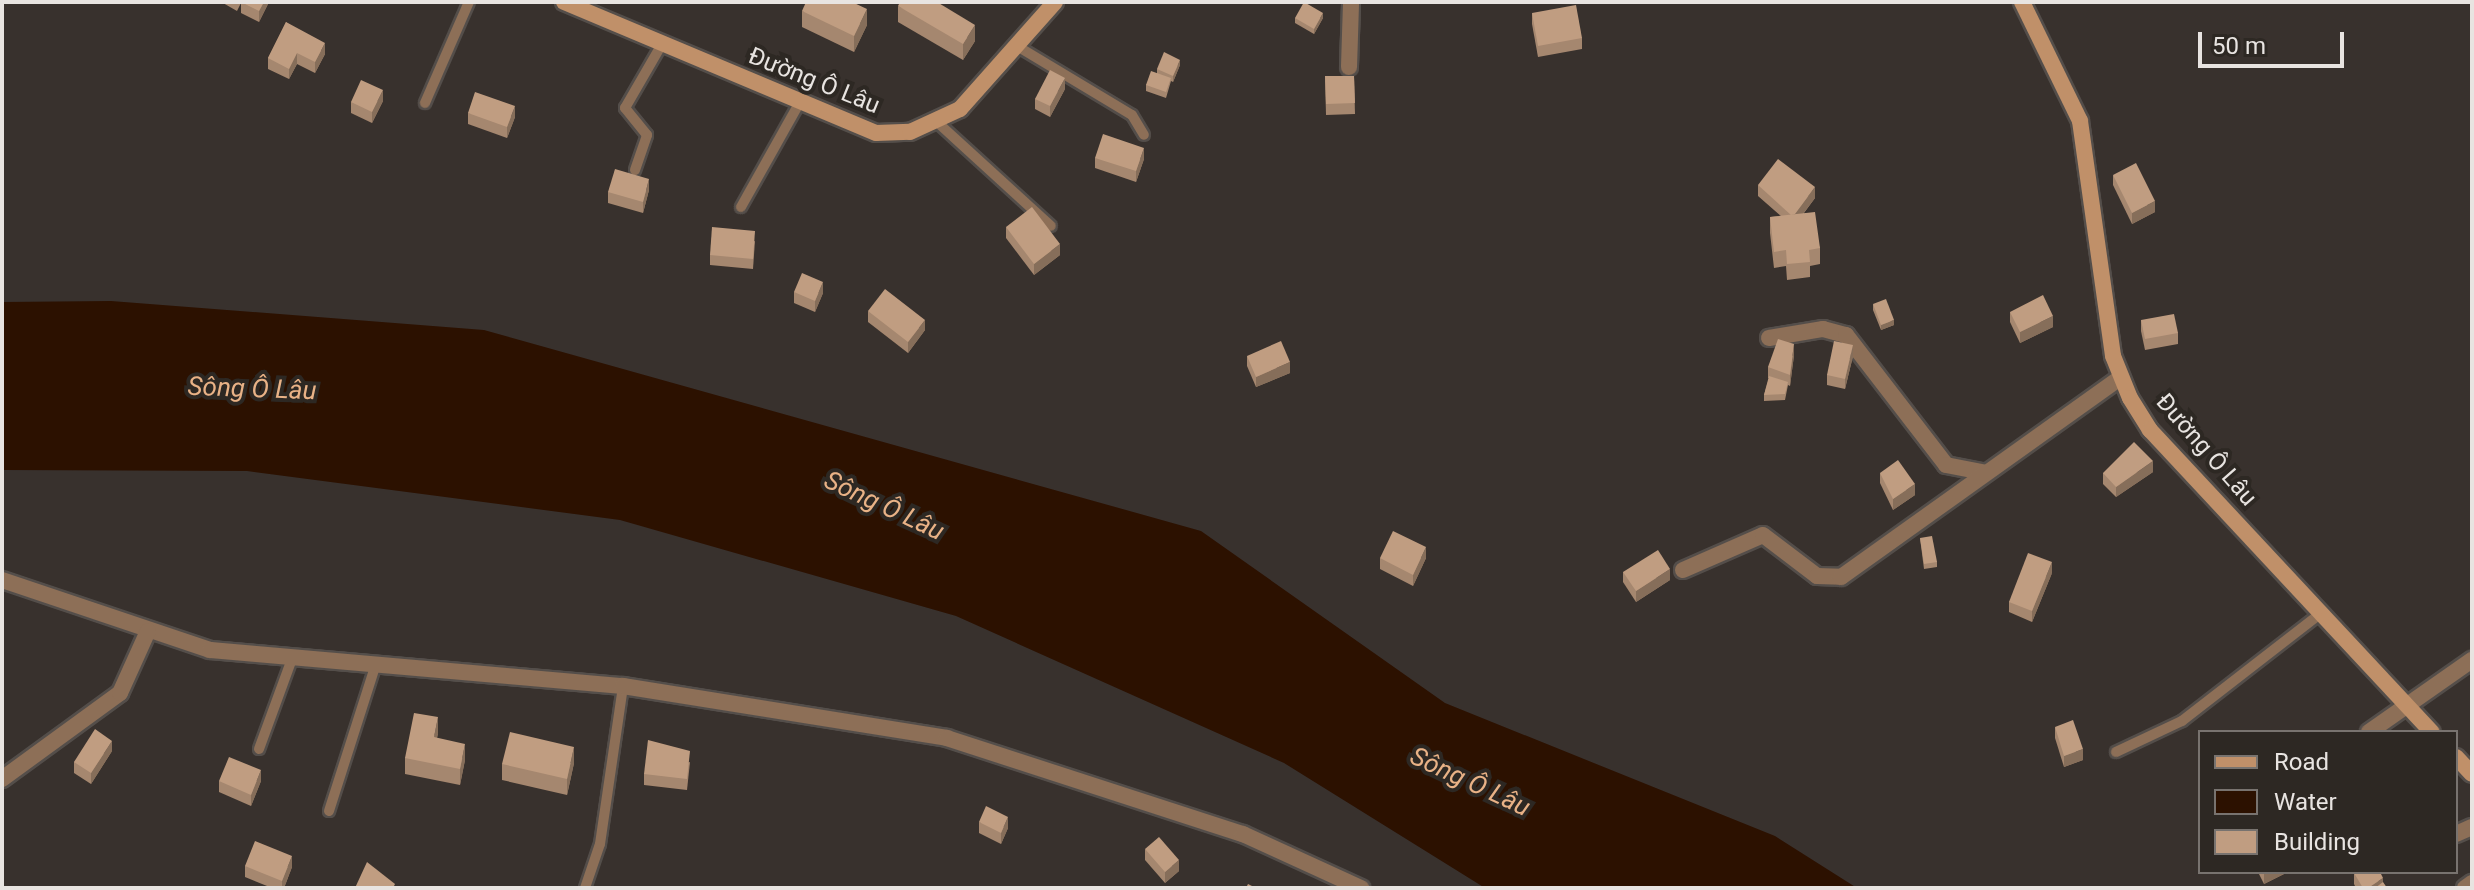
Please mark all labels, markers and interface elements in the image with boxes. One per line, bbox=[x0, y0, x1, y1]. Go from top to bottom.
scale bar bbox=[2202, 16, 2348, 66]
text: 50 m bbox=[2212, 32, 2266, 60]
street label: Đường Ô Lâu bbox=[744, 42, 884, 120]
water label: Sông Ô Lâu bbox=[187, 371, 317, 407]
street label: Đường Ô Lâu bbox=[2150, 388, 2262, 512]
water label: Sông Ô Lâu bbox=[819, 465, 949, 547]
legend bbox=[2198, 730, 2458, 874]
water label: Sông Ô Lâu bbox=[1405, 741, 1535, 823]
text: Road bbox=[2274, 748, 2329, 776]
text: Water bbox=[2274, 788, 2337, 816]
text: Building bbox=[2274, 828, 2360, 856]

